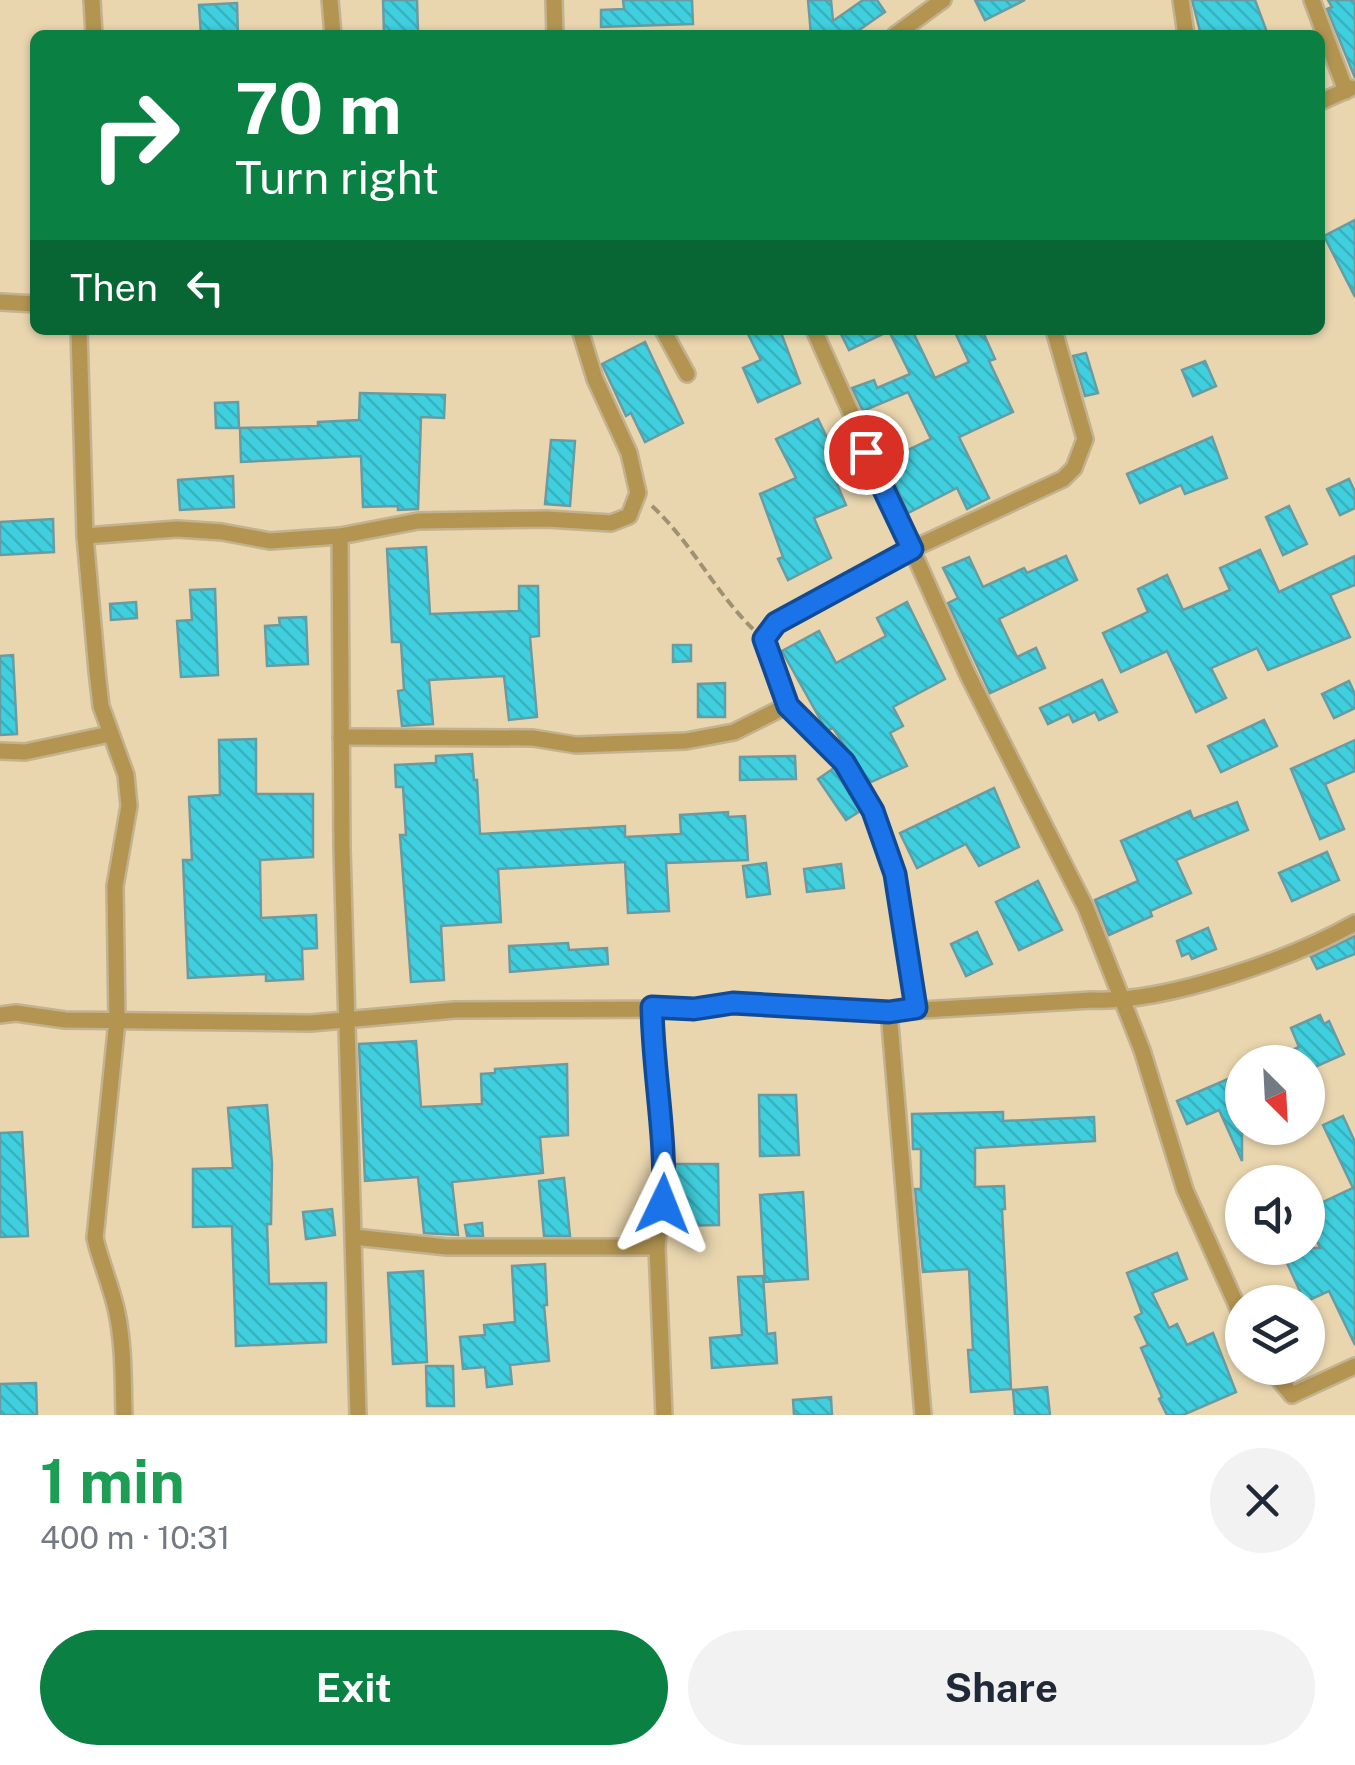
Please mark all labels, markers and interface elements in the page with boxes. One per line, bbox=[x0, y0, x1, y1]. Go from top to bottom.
text: 70 m bbox=[235, 67, 402, 150]
icon: right bbox=[70, 70, 200, 200]
text: Turn right bbox=[235, 151, 439, 204]
icon: left bbox=[178, 260, 233, 315]
text: Then bbox=[70, 265, 158, 310]
pin bbox=[824, 410, 909, 495]
icon: arrive bbox=[839, 425, 894, 480]
north arrow bbox=[1225, 1045, 1325, 1145]
map controls bbox=[1225, 1045, 1325, 1385]
position arrow bbox=[611, 1152, 715, 1256]
button: sound bbox=[1225, 1165, 1325, 1265]
button: layers bbox=[1225, 1285, 1325, 1385]
text: 1 min bbox=[40, 1446, 185, 1517]
button: close bbox=[1210, 1448, 1315, 1553]
text: 400 m · 10:31 bbox=[40, 1519, 230, 1556]
button: Exit bbox=[40, 1630, 668, 1745]
button: Share bbox=[688, 1630, 1315, 1745]

